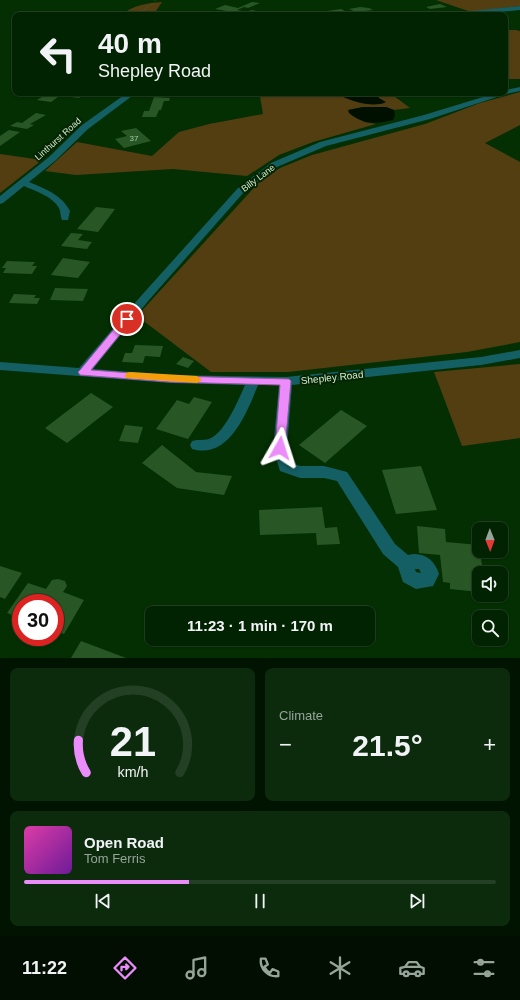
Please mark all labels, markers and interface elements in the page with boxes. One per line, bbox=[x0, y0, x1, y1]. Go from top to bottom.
icon: left bbox=[32, 28, 84, 80]
text: 40 m bbox=[98, 28, 162, 59]
text: Shepley Road bbox=[98, 61, 211, 81]
street label: Linthurst Road bbox=[33, 116, 83, 162]
house number: 37 bbox=[130, 134, 139, 143]
street label: Billy Lane bbox=[239, 162, 277, 194]
pin bbox=[110, 302, 144, 336]
icon: arrive bbox=[116, 308, 138, 330]
street label: Shepley Road bbox=[300, 369, 364, 386]
position arrow bbox=[259, 427, 301, 469]
north arrow bbox=[472, 522, 508, 558]
map controls bbox=[472, 522, 508, 646]
button: sound bbox=[472, 566, 508, 602]
speed limit sign: 30 bbox=[12, 594, 64, 646]
button: search bbox=[472, 610, 508, 646]
text: 11:23 · 1 min · 170 m bbox=[187, 617, 333, 634]
text: Climate bbox=[279, 708, 323, 723]
text: 21 bbox=[109, 717, 156, 764]
text: 21.5° bbox=[352, 729, 423, 762]
text: − bbox=[279, 732, 292, 757]
text: + bbox=[483, 732, 496, 757]
text: km/h bbox=[117, 763, 148, 779]
text: Open Road bbox=[84, 834, 164, 851]
text: Tom Ferris bbox=[84, 851, 145, 866]
icon: previous bbox=[92, 890, 114, 912]
icon: pause bbox=[249, 890, 271, 912]
icon: next bbox=[406, 890, 428, 912]
icon: directions bbox=[111, 954, 139, 982]
icon: music bbox=[183, 954, 211, 982]
icon: phone bbox=[255, 954, 283, 982]
icon: climate bbox=[326, 954, 354, 982]
icon: car bbox=[398, 954, 426, 982]
icon: filters bbox=[470, 954, 498, 982]
text: 11:22 bbox=[22, 958, 67, 978]

